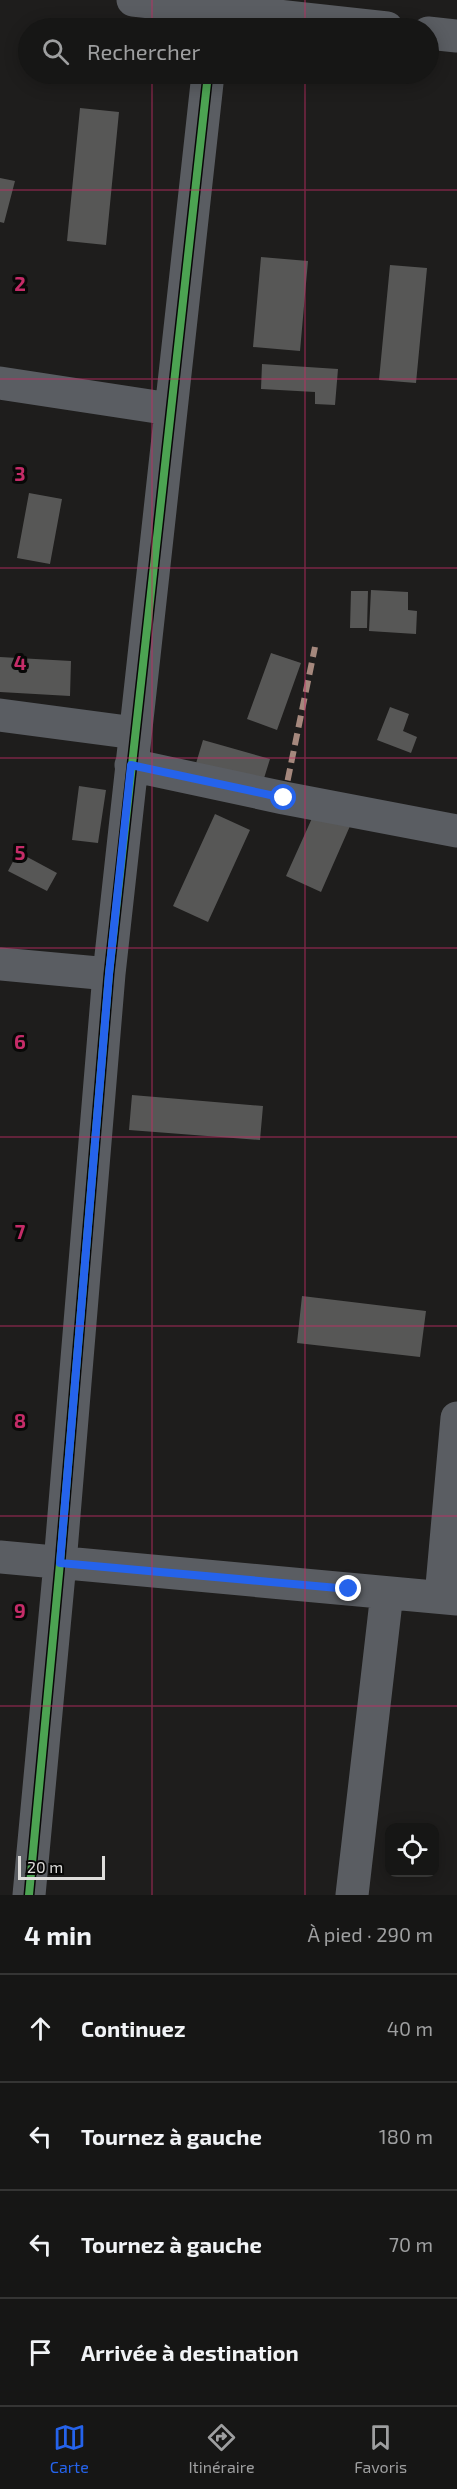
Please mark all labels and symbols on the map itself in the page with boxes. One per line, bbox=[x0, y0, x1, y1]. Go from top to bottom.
text: 2 bbox=[14, 271, 26, 295]
text: 3 bbox=[14, 461, 26, 485]
text: 4 bbox=[14, 650, 27, 674]
route start bbox=[270, 784, 296, 810]
text: 5 bbox=[14, 840, 26, 864]
text: 6 bbox=[14, 1029, 26, 1053]
text: 7 bbox=[15, 1219, 26, 1243]
text: 8 bbox=[14, 1408, 26, 1432]
route end bbox=[335, 1575, 361, 1601]
text: 9 bbox=[14, 1598, 26, 1622]
scale bar bbox=[18, 1853, 105, 1880]

